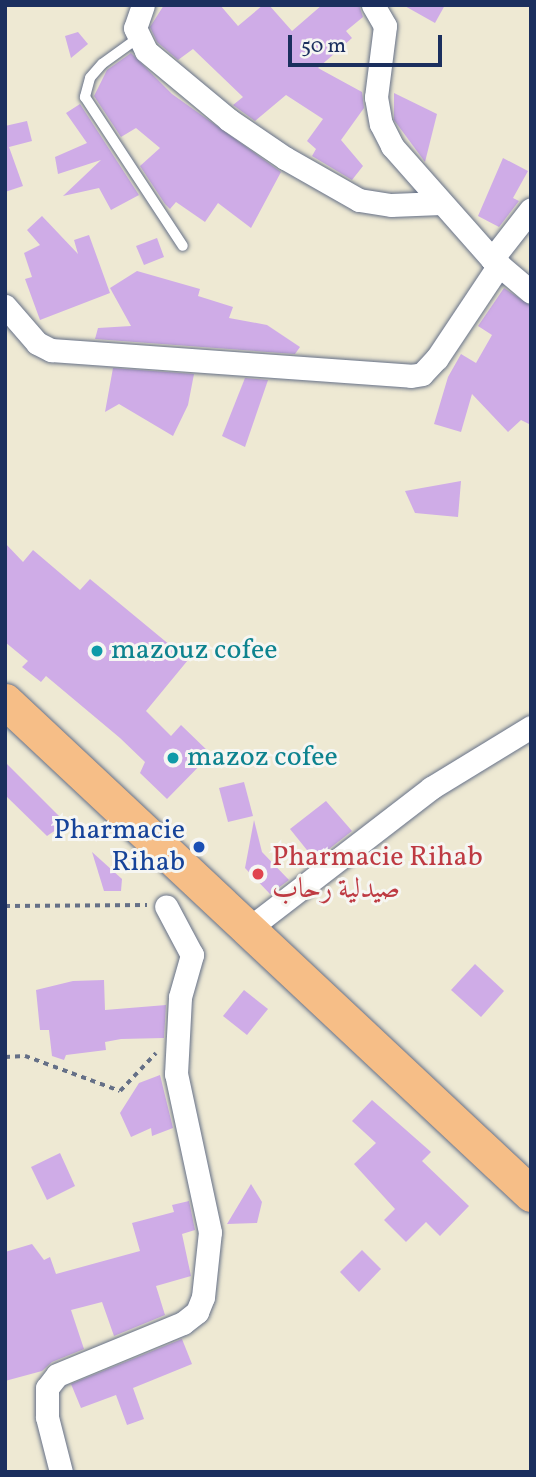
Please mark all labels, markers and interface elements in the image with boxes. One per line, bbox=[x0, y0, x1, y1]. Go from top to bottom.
scale bar bbox=[291, 21, 445, 65]
text: 50 m bbox=[301, 32, 346, 61]
place label: mazouz cofee bbox=[111, 634, 278, 668]
marker: mazouz cofee bbox=[89, 643, 105, 659]
place label: mazoz cofee bbox=[187, 741, 338, 775]
marker: mazoz cofee bbox=[165, 750, 181, 766]
place label: Pharmacie Rihab bbox=[53, 814, 185, 880]
marker: Pharmacie Rihab bbox=[191, 839, 207, 855]
place label: Pharmacie Rihab صيدلية رحاب bbox=[272, 841, 483, 907]
marker: Pharmacie Rihab صيدلية رحاب bbox=[250, 866, 266, 882]

